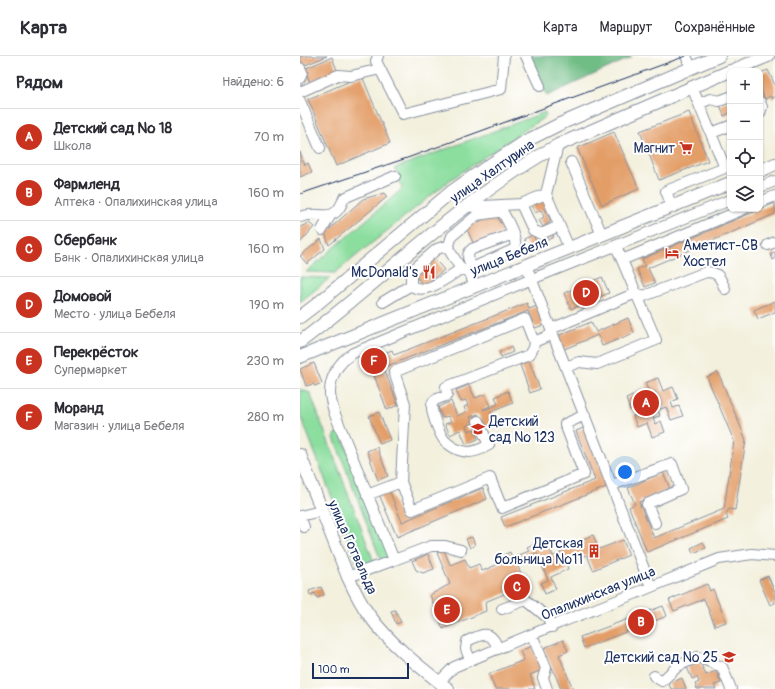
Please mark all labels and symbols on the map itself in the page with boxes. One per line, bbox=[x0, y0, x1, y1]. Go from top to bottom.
street label: улица Халтурина bbox=[446, 136, 538, 207]
place label: Магнит bbox=[633, 140, 675, 157]
supermarket icon: Магнит bbox=[678, 140, 694, 156]
street label: улица Бебеля bbox=[467, 233, 550, 280]
place label: Аметист-СВ Хостел bbox=[683, 237, 758, 270]
hotel icon: Аметист-СВ Хостел bbox=[664, 245, 680, 261]
place label: McDonald's bbox=[351, 264, 419, 281]
restaurant icon: McDonald's bbox=[421, 264, 437, 280]
pin: D bbox=[573, 278, 599, 308]
pin: F bbox=[361, 346, 387, 376]
pin: A bbox=[633, 388, 659, 418]
place label: Детский сад № 123 bbox=[488, 413, 555, 446]
school or university icon: Детский сад № 123 bbox=[470, 421, 486, 437]
your location bbox=[615, 462, 635, 482]
street label: улица Готвальда bbox=[324, 497, 381, 597]
place label: Детская больница №11 bbox=[494, 535, 583, 568]
building icon: Детская больница №11 bbox=[586, 543, 602, 559]
street label: Опалихинская улица bbox=[539, 563, 658, 624]
pin: C bbox=[504, 572, 530, 602]
pin: E bbox=[434, 595, 460, 625]
pin: B bbox=[628, 607, 654, 637]
place label: Детский сад № 25 bbox=[604, 649, 718, 666]
school or university icon: Детский сад № 25 bbox=[721, 649, 737, 665]
scale bar bbox=[312, 661, 409, 680]

